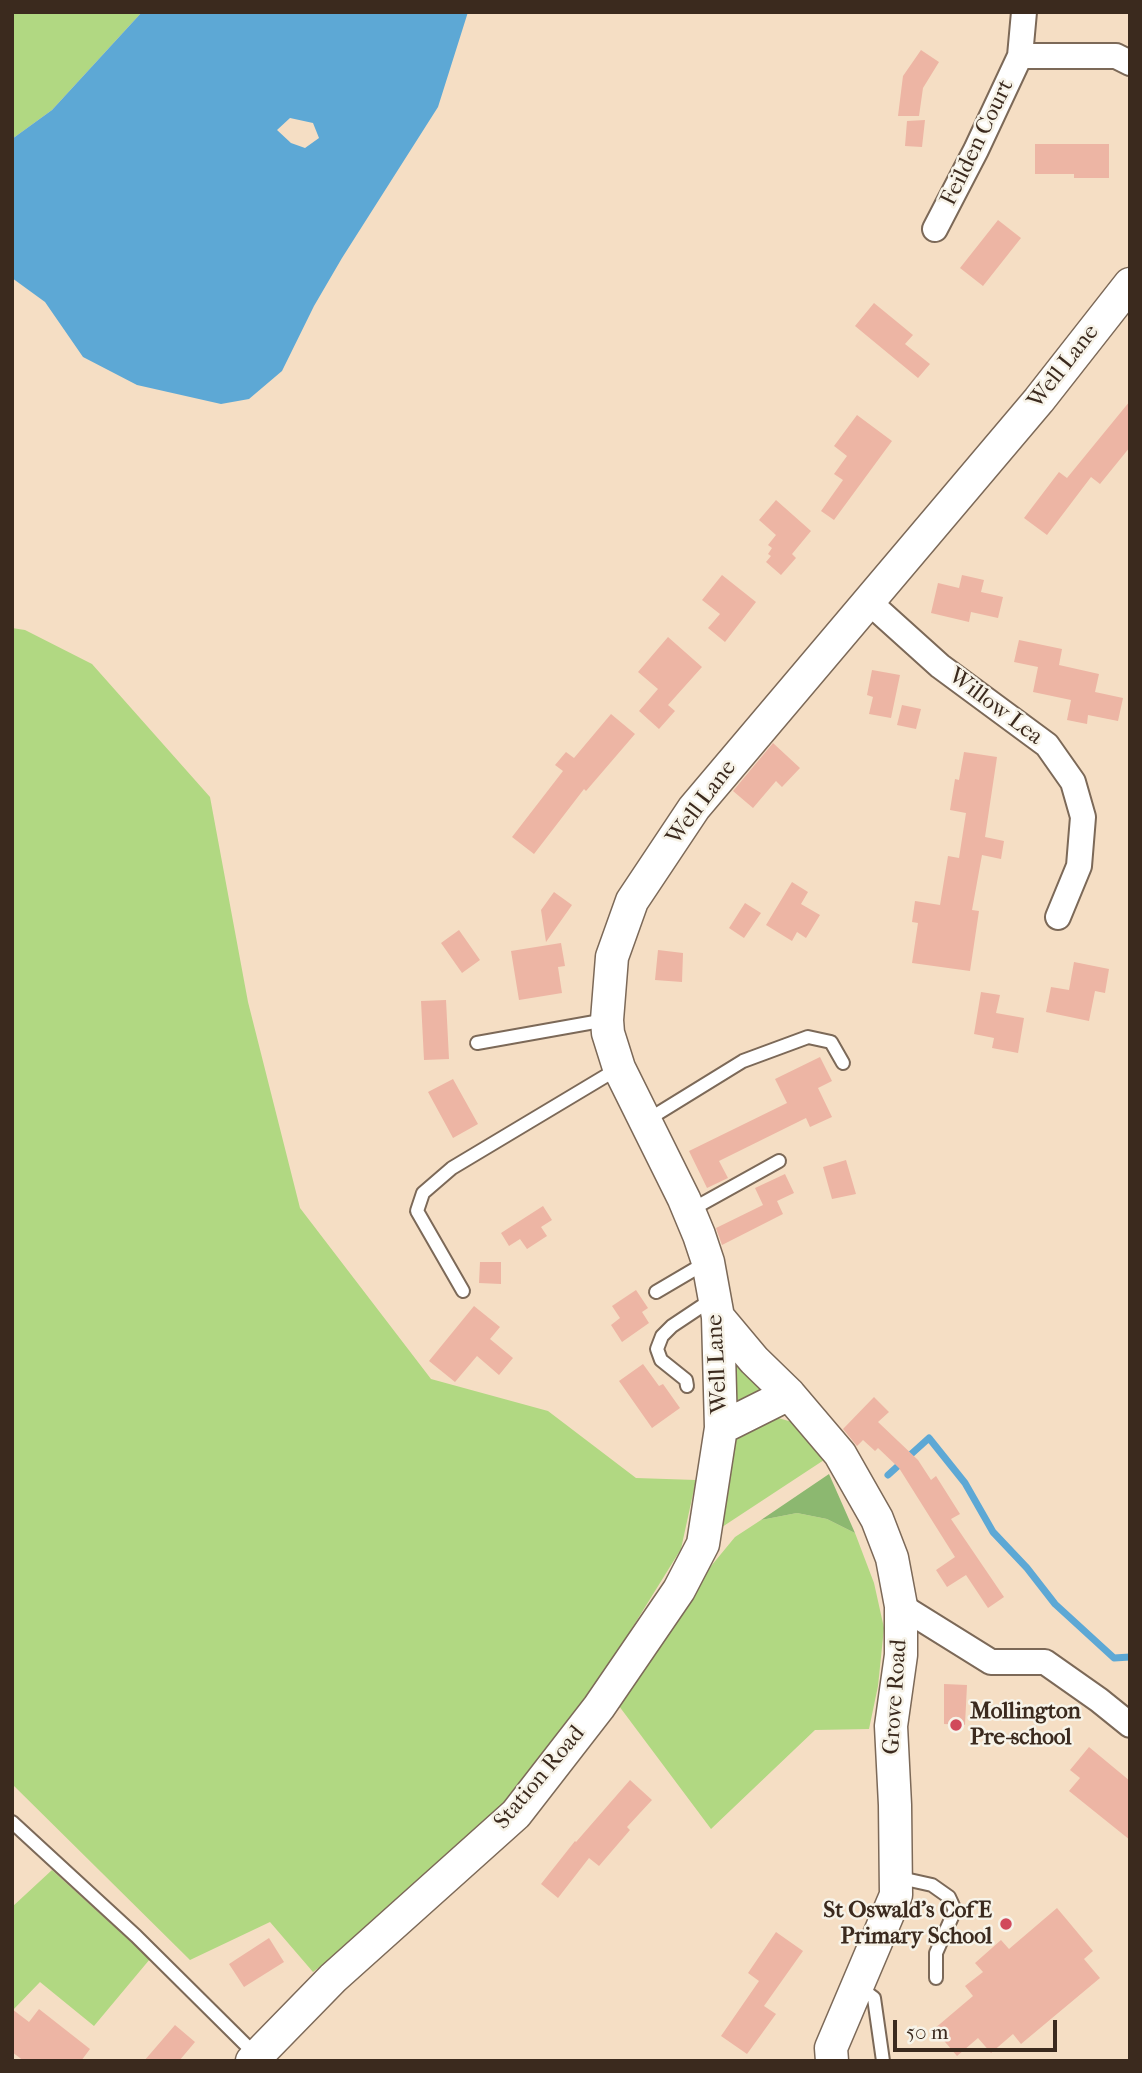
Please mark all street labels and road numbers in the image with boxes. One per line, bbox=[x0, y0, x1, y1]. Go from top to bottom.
street label: Feilden Court bbox=[936, 75, 1020, 211]
street label: Well Lane bbox=[1023, 319, 1105, 415]
street label: Willow Lea bbox=[942, 663, 1048, 751]
street label: Well Lane bbox=[661, 755, 743, 851]
street label: Well Lane bbox=[702, 1314, 734, 1414]
street label: Grove Road bbox=[878, 1638, 914, 1756]
street label: Station Road bbox=[489, 1721, 591, 1835]

